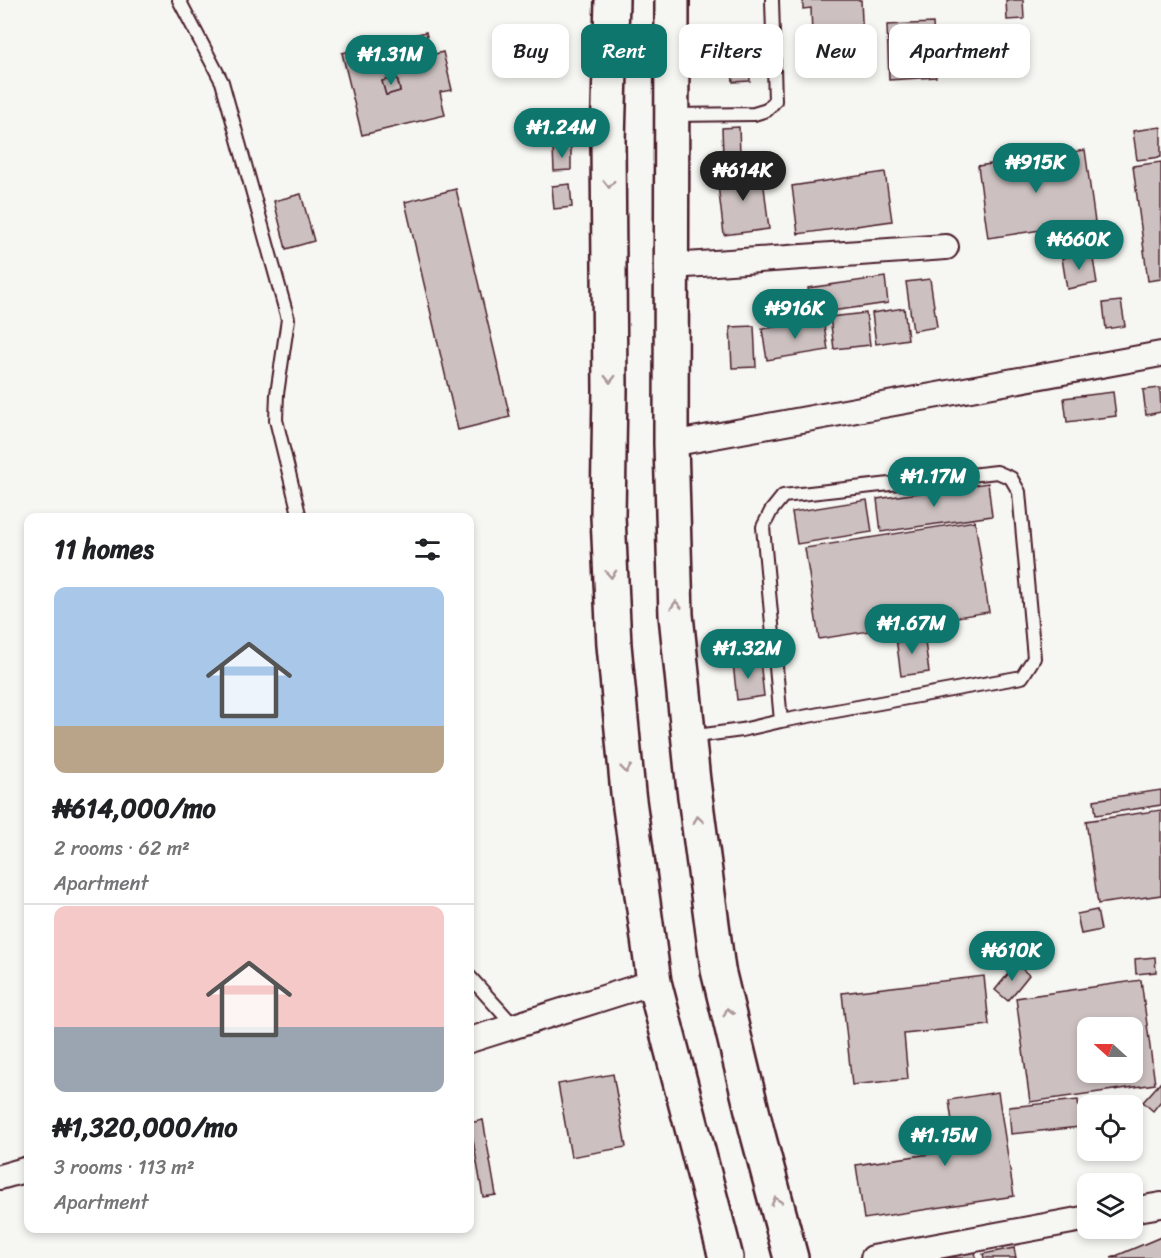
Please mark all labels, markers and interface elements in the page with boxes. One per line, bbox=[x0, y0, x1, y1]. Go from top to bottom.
chip: Buy bbox=[492, 24, 569, 78]
chip: Rent bbox=[581, 24, 667, 78]
chip: Filters bbox=[679, 24, 783, 78]
chip: New bbox=[795, 24, 877, 78]
chip: Apartment bbox=[889, 24, 1030, 78]
pin: ₦1.31M bbox=[342, 35, 440, 86]
text: ₦1.31M bbox=[359, 37, 423, 72]
pin: ₦1.24M bbox=[513, 108, 611, 159]
text: ₦1.24M bbox=[528, 110, 596, 145]
pin: ₦915K bbox=[994, 143, 1078, 194]
text: ₦915K bbox=[1007, 145, 1065, 180]
pin: ₦614K bbox=[701, 151, 785, 202]
text: ₦614K bbox=[714, 153, 772, 188]
one-way arrow bbox=[603, 180, 615, 189]
pin: ₦660K bbox=[1037, 220, 1121, 271]
text: ₦660K bbox=[1049, 222, 1109, 257]
pin: ₦916K bbox=[753, 289, 837, 340]
text: ₦916K bbox=[766, 291, 824, 326]
one-way arrow bbox=[604, 375, 616, 384]
pin: ₦1.17M bbox=[885, 457, 983, 508]
text: ₦1.17M bbox=[902, 459, 966, 494]
text: 11 homes bbox=[54, 526, 154, 572]
icon: filters bbox=[411, 533, 444, 566]
one-way arrow bbox=[605, 570, 617, 579]
one-way arrow bbox=[670, 601, 682, 610]
pin: ₦1.67M bbox=[863, 604, 961, 655]
text: ₦1.67M bbox=[878, 606, 946, 641]
icon: home bbox=[195, 626, 303, 734]
pin: ₦1.32M bbox=[699, 629, 797, 680]
text: ₦1.32M bbox=[715, 631, 781, 666]
one-way arrow bbox=[619, 764, 632, 773]
text: ₦614,000/mo bbox=[54, 785, 216, 831]
one-way arrow bbox=[693, 815, 705, 824]
text: 2 rooms · 62 m² bbox=[54, 831, 190, 866]
text: Apartment bbox=[54, 866, 148, 901]
pin: ₦610K bbox=[970, 931, 1054, 982]
text: ₦610K bbox=[983, 933, 1041, 968]
icon: home bbox=[195, 945, 303, 1053]
one-way arrow bbox=[723, 1008, 736, 1018]
north arrow bbox=[1077, 1017, 1143, 1083]
map controls bbox=[1077, 1017, 1143, 1239]
button: locate bbox=[1077, 1095, 1143, 1161]
text: ₦1,320,000/mo bbox=[54, 1104, 238, 1150]
pin: ₦1.15M bbox=[896, 1116, 994, 1167]
text: ₦1.15M bbox=[912, 1118, 978, 1153]
text: 3 rooms · 113 m² bbox=[54, 1150, 195, 1185]
button: layers bbox=[1077, 1173, 1143, 1239]
text: Apartment bbox=[54, 1185, 148, 1220]
one-way arrow bbox=[771, 1197, 783, 1207]

